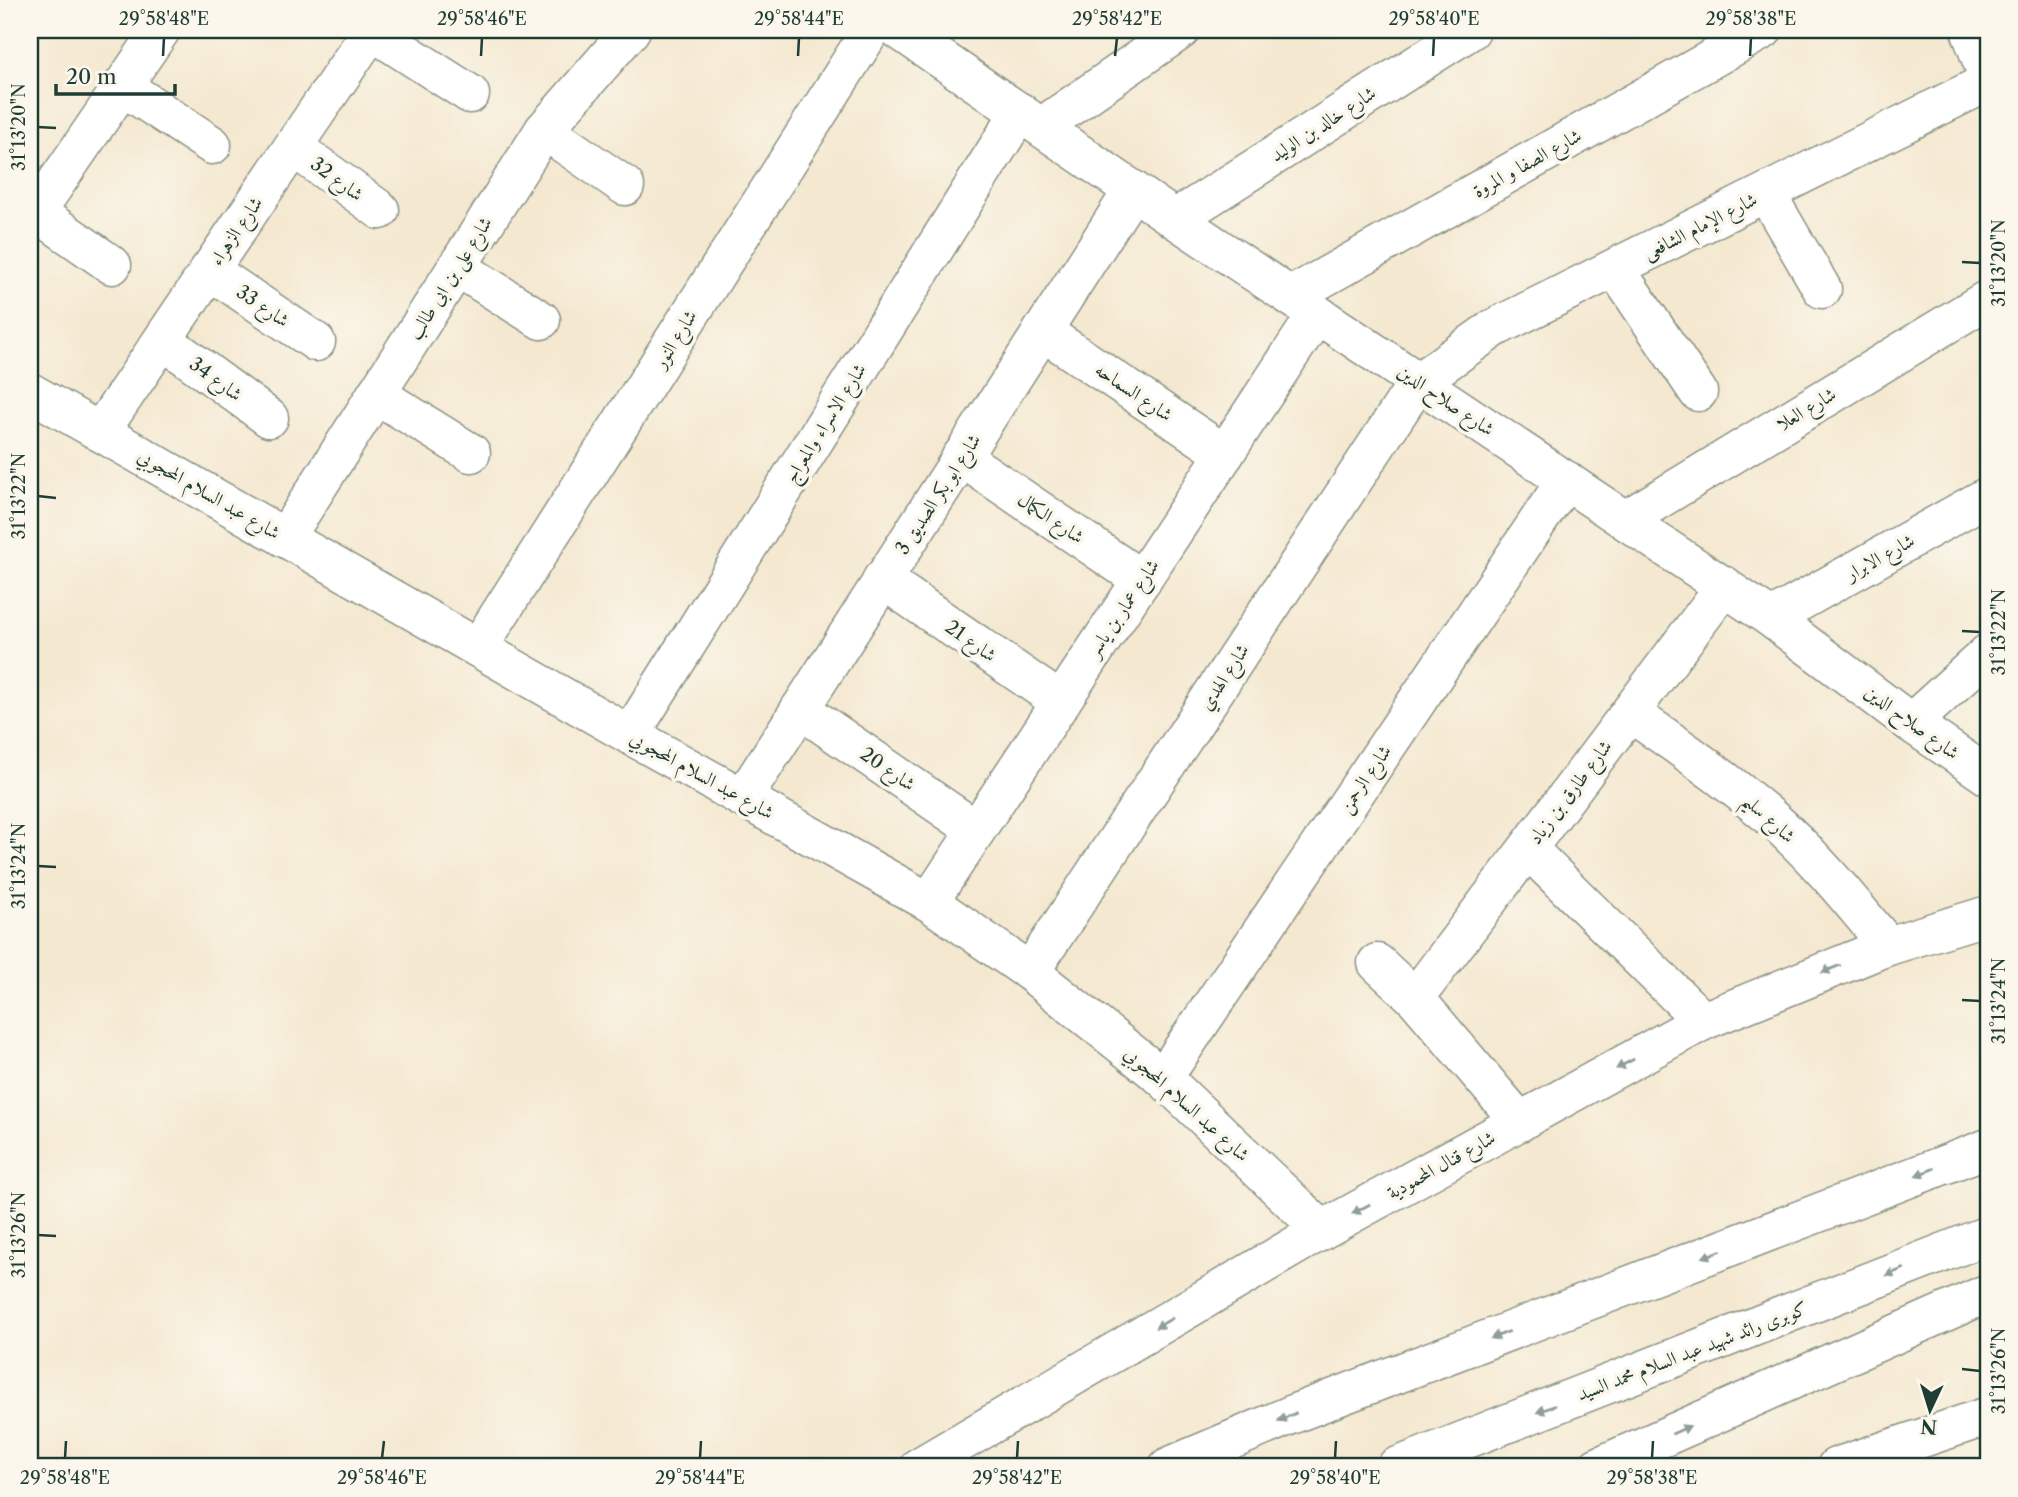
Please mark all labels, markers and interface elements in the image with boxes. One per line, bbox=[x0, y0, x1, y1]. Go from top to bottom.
text: 29°58'48"E bbox=[119, 8, 209, 30]
text: 29°58'46"E bbox=[437, 8, 527, 30]
text: 29°58'44"E bbox=[754, 8, 844, 30]
text: 29°58'42"E bbox=[1072, 8, 1162, 30]
text: 29°58'40"E bbox=[1388, 8, 1480, 30]
text: 29°58'38"E bbox=[1706, 8, 1796, 30]
scale bar bbox=[56, 52, 175, 96]
text: 20 m bbox=[66, 64, 117, 89]
street label: شارع خالد بن الوليد bbox=[1266, 81, 1382, 170]
text: 31°13'20"N bbox=[8, 83, 30, 171]
street label: شارع الصفا و المروة bbox=[1469, 124, 1587, 206]
street label: شارع 32 bbox=[304, 152, 368, 209]
street label: شارع الإمام الشافعى bbox=[1639, 187, 1763, 269]
street label: شارع الزهراء bbox=[205, 192, 271, 272]
street label: شارع على بن ابى طالب bbox=[403, 212, 500, 346]
text: 31°13'20"N bbox=[1988, 219, 2010, 307]
street label: شارع 33 bbox=[230, 280, 294, 335]
street label: شارع النور bbox=[647, 306, 705, 376]
street label: شارع 34 bbox=[183, 352, 247, 409]
street label: شارع السماحه bbox=[1089, 358, 1177, 429]
street label: شارع الاسراء والمعراج bbox=[779, 359, 876, 490]
street label: شارع صلاح الدين bbox=[1390, 359, 1499, 446]
street label: شارع العلا bbox=[1772, 382, 1842, 439]
street label: شارع ابو بكر الصديق 3 bbox=[890, 429, 989, 561]
street label: شارع عبد السلام المحجوبي bbox=[131, 444, 284, 548]
text: 31°13'22"N bbox=[8, 452, 30, 539]
street label: شارع الكمال bbox=[1011, 488, 1088, 552]
street label: شارع الابرار bbox=[1840, 529, 1920, 590]
street label: شارع عمار بن ياسر bbox=[1081, 555, 1167, 665]
text: 31°13'22"N bbox=[1988, 588, 2010, 675]
street label: شارع 21 bbox=[939, 615, 1001, 670]
street label: شارع الهدي bbox=[1194, 640, 1257, 717]
street label: شارع صلاح الدين bbox=[1857, 680, 1964, 769]
street label: شارع عبد السلام المحجوبي bbox=[624, 726, 778, 828]
street label: شارع طارق بن زياد bbox=[1523, 735, 1620, 851]
street label: شارع الرحمن bbox=[1334, 740, 1399, 820]
street label: شارع 20 bbox=[854, 742, 920, 799]
street label: شارع سليم bbox=[1732, 788, 1800, 854]
text: 31°13'24"N bbox=[8, 823, 30, 909]
text: 31°13'24"N bbox=[1988, 958, 2010, 1044]
one-way arrow bbox=[1820, 963, 1841, 974]
street label: شارع عبد السلام المحجوبي bbox=[1116, 1042, 1254, 1170]
one-way arrow bbox=[1615, 1058, 1635, 1070]
street label: شارع قنال المحمودية bbox=[1383, 1126, 1501, 1208]
one-way arrow bbox=[1914, 1167, 1935, 1178]
text: 31°13'26"N bbox=[8, 1192, 30, 1278]
one-way arrow bbox=[1351, 1203, 1371, 1215]
one-way arrow bbox=[1701, 1248, 1722, 1259]
one-way arrow bbox=[1884, 1267, 1905, 1278]
street label: كوبرى رائد شهيد عبد السلام محمد السيد bbox=[1574, 1296, 1812, 1410]
one-way arrow bbox=[1155, 1317, 1174, 1329]
text: 31°13'26"N bbox=[1988, 1328, 2010, 1414]
one-way arrow bbox=[1489, 1330, 1510, 1341]
north arrow bbox=[1896, 1374, 1966, 1444]
one-way arrow bbox=[1535, 1403, 1556, 1414]
one-way arrow bbox=[1277, 1411, 1298, 1422]
text: N bbox=[1920, 1414, 1938, 1439]
one-way arrow bbox=[1671, 1424, 1692, 1435]
text: 29°58'48"E bbox=[20, 1467, 110, 1489]
text: 29°58'46"E bbox=[337, 1467, 427, 1489]
text: 29°58'44"E bbox=[655, 1467, 745, 1489]
text: 29°58'42"E bbox=[972, 1467, 1062, 1489]
text: 29°58'40"E bbox=[1289, 1467, 1381, 1489]
text: 29°58'38"E bbox=[1607, 1467, 1697, 1489]

